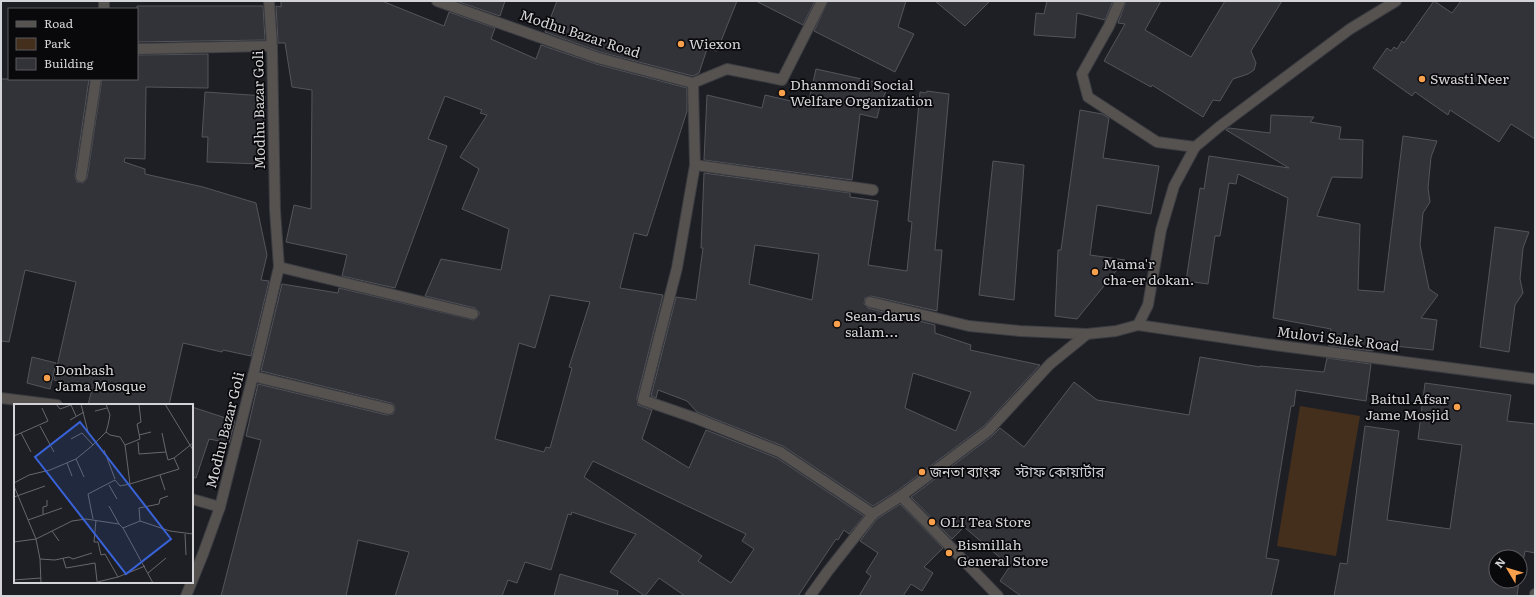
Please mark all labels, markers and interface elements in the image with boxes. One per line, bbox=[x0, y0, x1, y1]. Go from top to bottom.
street label: Modhu Bazar Road bbox=[518, 4, 643, 62]
legend bbox=[8, 8, 138, 80]
text: Road bbox=[44, 14, 74, 32]
place label: Wiexon bbox=[689, 33, 741, 53]
text: Park bbox=[44, 34, 71, 52]
marker: Wiexon bbox=[676, 39, 686, 49]
street label: Modhu Bazar Goli bbox=[247, 50, 269, 170]
text: Building bbox=[44, 54, 94, 72]
place label: Swasti Neer bbox=[1430, 68, 1509, 88]
place label: Dhanmondi Social Welfare Organization bbox=[790, 74, 933, 110]
marker: Swasti Neer bbox=[1417, 74, 1427, 84]
marker: Dhanmondi Social Welfare Organization bbox=[777, 88, 787, 98]
place label: Mama'r cha-er dokan. bbox=[1103, 253, 1195, 289]
marker: Mama'r cha-er dokan. bbox=[1090, 267, 1100, 277]
place label: Sean-darus salam... bbox=[845, 305, 920, 341]
marker: Sean-darus salam... bbox=[832, 319, 842, 329]
street label: Mulovi Salek Road bbox=[1276, 321, 1401, 355]
place label: Donbash Jama Mosque bbox=[55, 359, 146, 395]
street label: Modhu Bazar Goli bbox=[200, 369, 248, 490]
marker: Donbash Jama Mosque bbox=[42, 373, 52, 383]
place label: Baitul Afsar Jame Mosjid bbox=[1365, 388, 1449, 424]
marker: Baitul Afsar Jame Mosjid bbox=[1452, 402, 1462, 412]
inset map bbox=[14, 404, 193, 583]
district label: স্টাফ কোয়ার্টার bbox=[1014, 459, 1106, 482]
place label: জনতা ব্যাংক bbox=[929, 461, 1001, 481]
marker: জনতা ব্যাংক bbox=[917, 467, 927, 477]
place label: OLI Tea Store bbox=[940, 511, 1031, 531]
marker: OLI Tea Store bbox=[927, 517, 937, 527]
place label: Bismillah General Store bbox=[957, 534, 1048, 570]
marker: Bismillah General Store bbox=[944, 548, 954, 558]
north arrow bbox=[1488, 549, 1528, 589]
text: N bbox=[1490, 554, 1508, 571]

